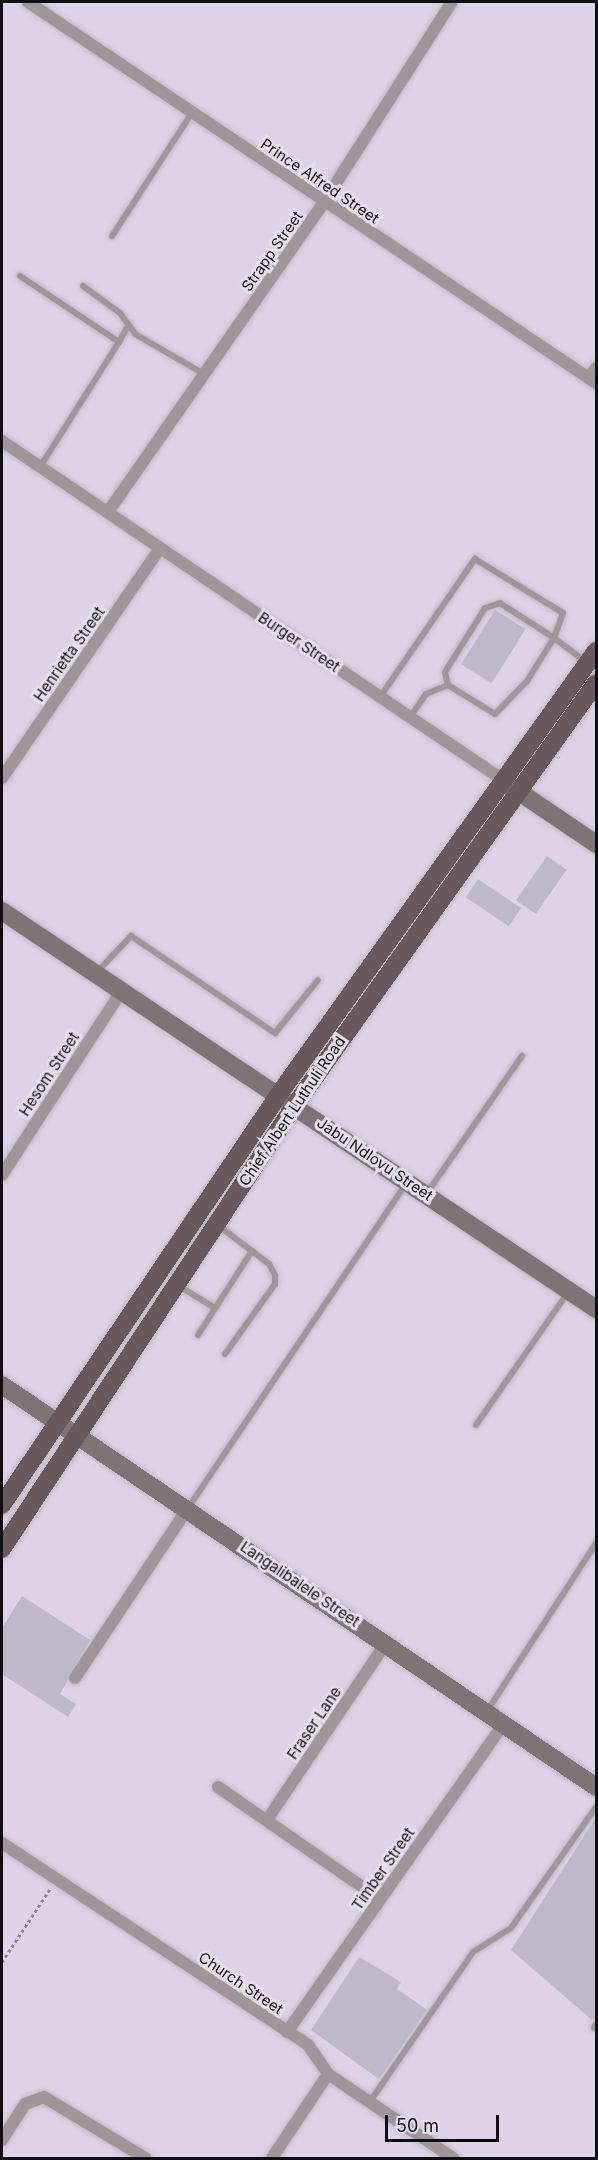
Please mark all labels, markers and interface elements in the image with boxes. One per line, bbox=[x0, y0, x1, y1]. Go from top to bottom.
street label: Prince Alfred Street bbox=[257, 135, 383, 227]
street label: Strapp Street bbox=[238, 208, 306, 294]
street label: Henrietta Street bbox=[30, 603, 108, 705]
street label: Burger Street bbox=[255, 608, 343, 676]
street label: Hesom Street bbox=[15, 1029, 83, 1119]
street label: Chief Albert Luthuli Road bbox=[235, 1033, 349, 1189]
street label: Jabu Ndlovu Street bbox=[314, 1114, 436, 1204]
street label: Langalibalele Street bbox=[237, 1537, 363, 1631]
street label: Fraser Lane bbox=[283, 1683, 345, 1763]
street label: Timber Street bbox=[348, 1824, 418, 1914]
street label: Church Street bbox=[195, 1948, 287, 2018]
scale bar bbox=[388, 2103, 502, 2141]
text: 50 m bbox=[396, 2115, 439, 2136]

